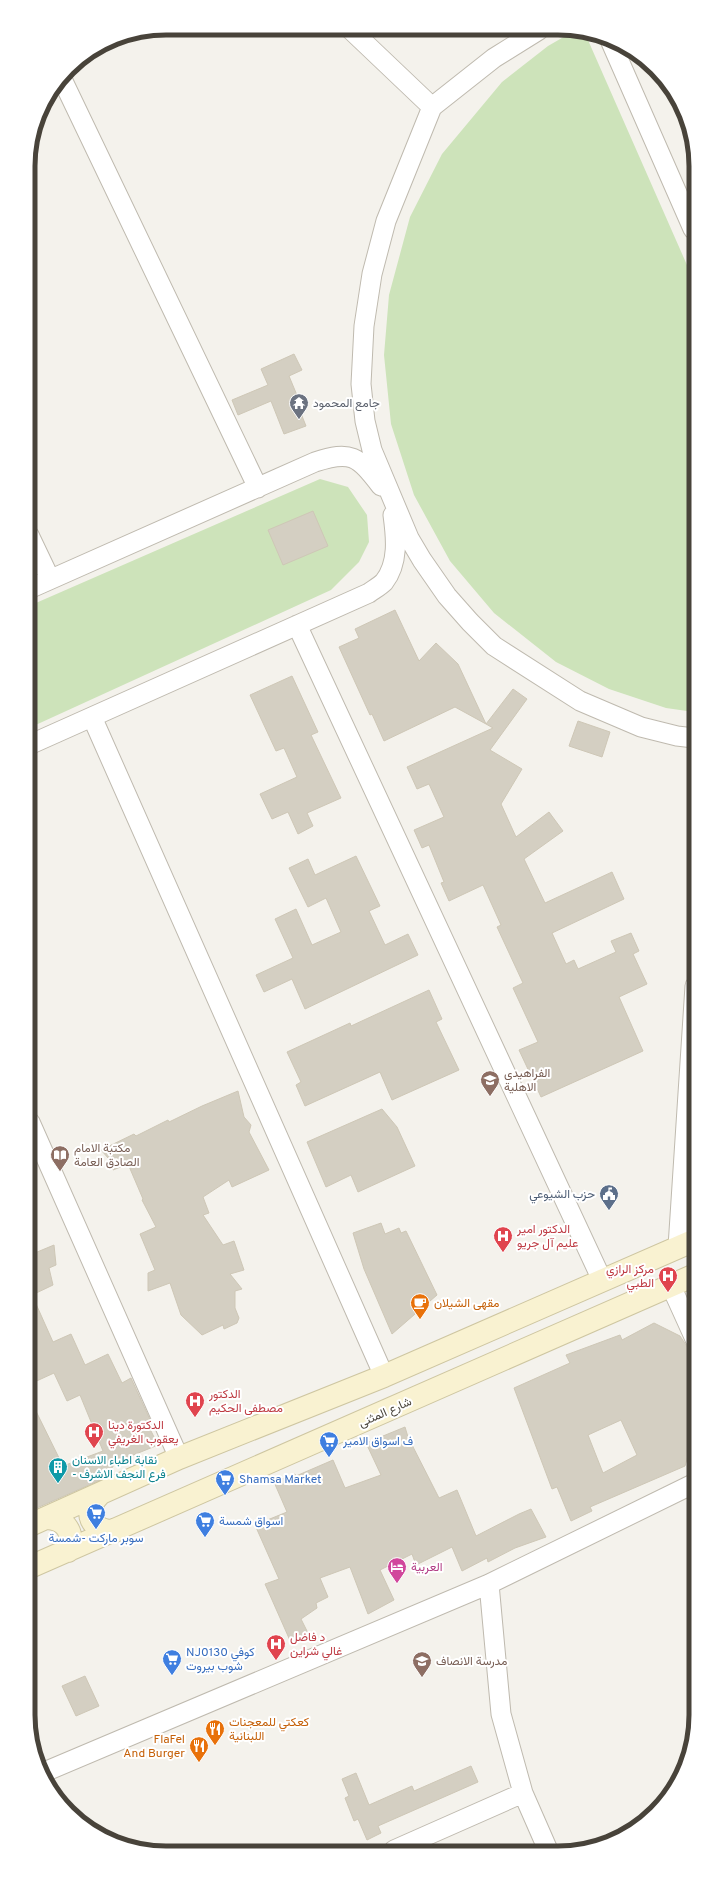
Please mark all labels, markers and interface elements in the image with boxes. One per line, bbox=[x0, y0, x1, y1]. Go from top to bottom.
temple icon: جامع المحمود bbox=[288, 392, 310, 420]
place label: جامع المحمود bbox=[313, 396, 380, 412]
place label: الفراهيدي الاهلية bbox=[504, 1066, 550, 1096]
school or university icon: الفراهيدي الاهلية bbox=[479, 1069, 501, 1097]
place label: مكتبة الامام الصادق العامة bbox=[74, 1141, 139, 1171]
library icon: مكتبة الامام الصادق العامة bbox=[49, 1144, 71, 1172]
public building icon: حزب الشيوعي bbox=[598, 1183, 620, 1211]
place label: حزب الشيوعي bbox=[529, 1187, 595, 1204]
place label: الدكتور امير عليم آل جريو bbox=[516, 1222, 578, 1252]
hospital icon: الدكتور امير عليم آل جريو bbox=[492, 1225, 514, 1253]
place label: مركز الرازي الطبي bbox=[606, 1262, 654, 1293]
hospital icon: مركز الرازي الطبي bbox=[657, 1265, 679, 1293]
cafe icon: مقهى الشيلان bbox=[409, 1292, 431, 1320]
place label: مقهى الشيلان bbox=[434, 1296, 500, 1312]
place label: الدكتور مصطفى الحكيم bbox=[208, 1387, 283, 1417]
hospital icon: الدكتور مصطفى الحكيم bbox=[184, 1390, 206, 1418]
street label: شارع المثنى bbox=[356, 1394, 414, 1432]
place label: الدكتورة دينا يعقوب الغريفي bbox=[108, 1418, 179, 1449]
hospital icon: الدكتورة دينا يعقوب الغريفي bbox=[83, 1421, 105, 1449]
supermarket icon: ف اسواق الامير bbox=[318, 1430, 340, 1458]
place label: ف اسواق الامير bbox=[342, 1434, 413, 1450]
place label: نقابة اطباء الاسنان - فرع النجف الاشرف bbox=[72, 1453, 166, 1483]
building icon: نقابة اطباء الاسنان - فرع النجف الاشرف bbox=[47, 1456, 69, 1484]
supermarket icon: Shamsa Market bbox=[214, 1468, 236, 1496]
place label: Shamsa Market bbox=[239, 1472, 322, 1488]
supermarket icon: سوبر ماركت -شمسة bbox=[85, 1502, 107, 1530]
supermarket icon: اسواق شمسة bbox=[194, 1510, 216, 1538]
place label: اسواق شمسة bbox=[219, 1514, 283, 1530]
place label: سوبر ماركت -شمسة bbox=[48, 1531, 144, 1547]
hotel icon: العربية bbox=[386, 1556, 408, 1584]
place label: العربية bbox=[411, 1560, 443, 1576]
place label: د فاضل غالي شراين bbox=[290, 1630, 342, 1661]
hospital icon: د فاضل غالي شراين bbox=[265, 1633, 287, 1661]
place label: NJ0130 كوفي شوب بيروت bbox=[186, 1645, 255, 1675]
supermarket icon: NJ0130 كوفي شوب بيروت bbox=[161, 1648, 183, 1676]
school or university icon: مدرسة الانصاف bbox=[411, 1650, 433, 1678]
place label: مدرسة الانصاف bbox=[436, 1654, 507, 1670]
place label: كعكتي للمعجنات اللبنانية bbox=[229, 1715, 309, 1745]
restaurant icon: كعكتي للمعجنات اللبنانية bbox=[204, 1718, 226, 1746]
place label: FlaFel And Burger bbox=[123, 1732, 185, 1762]
restaurant icon: FlaFel And Burger bbox=[188, 1735, 210, 1763]

